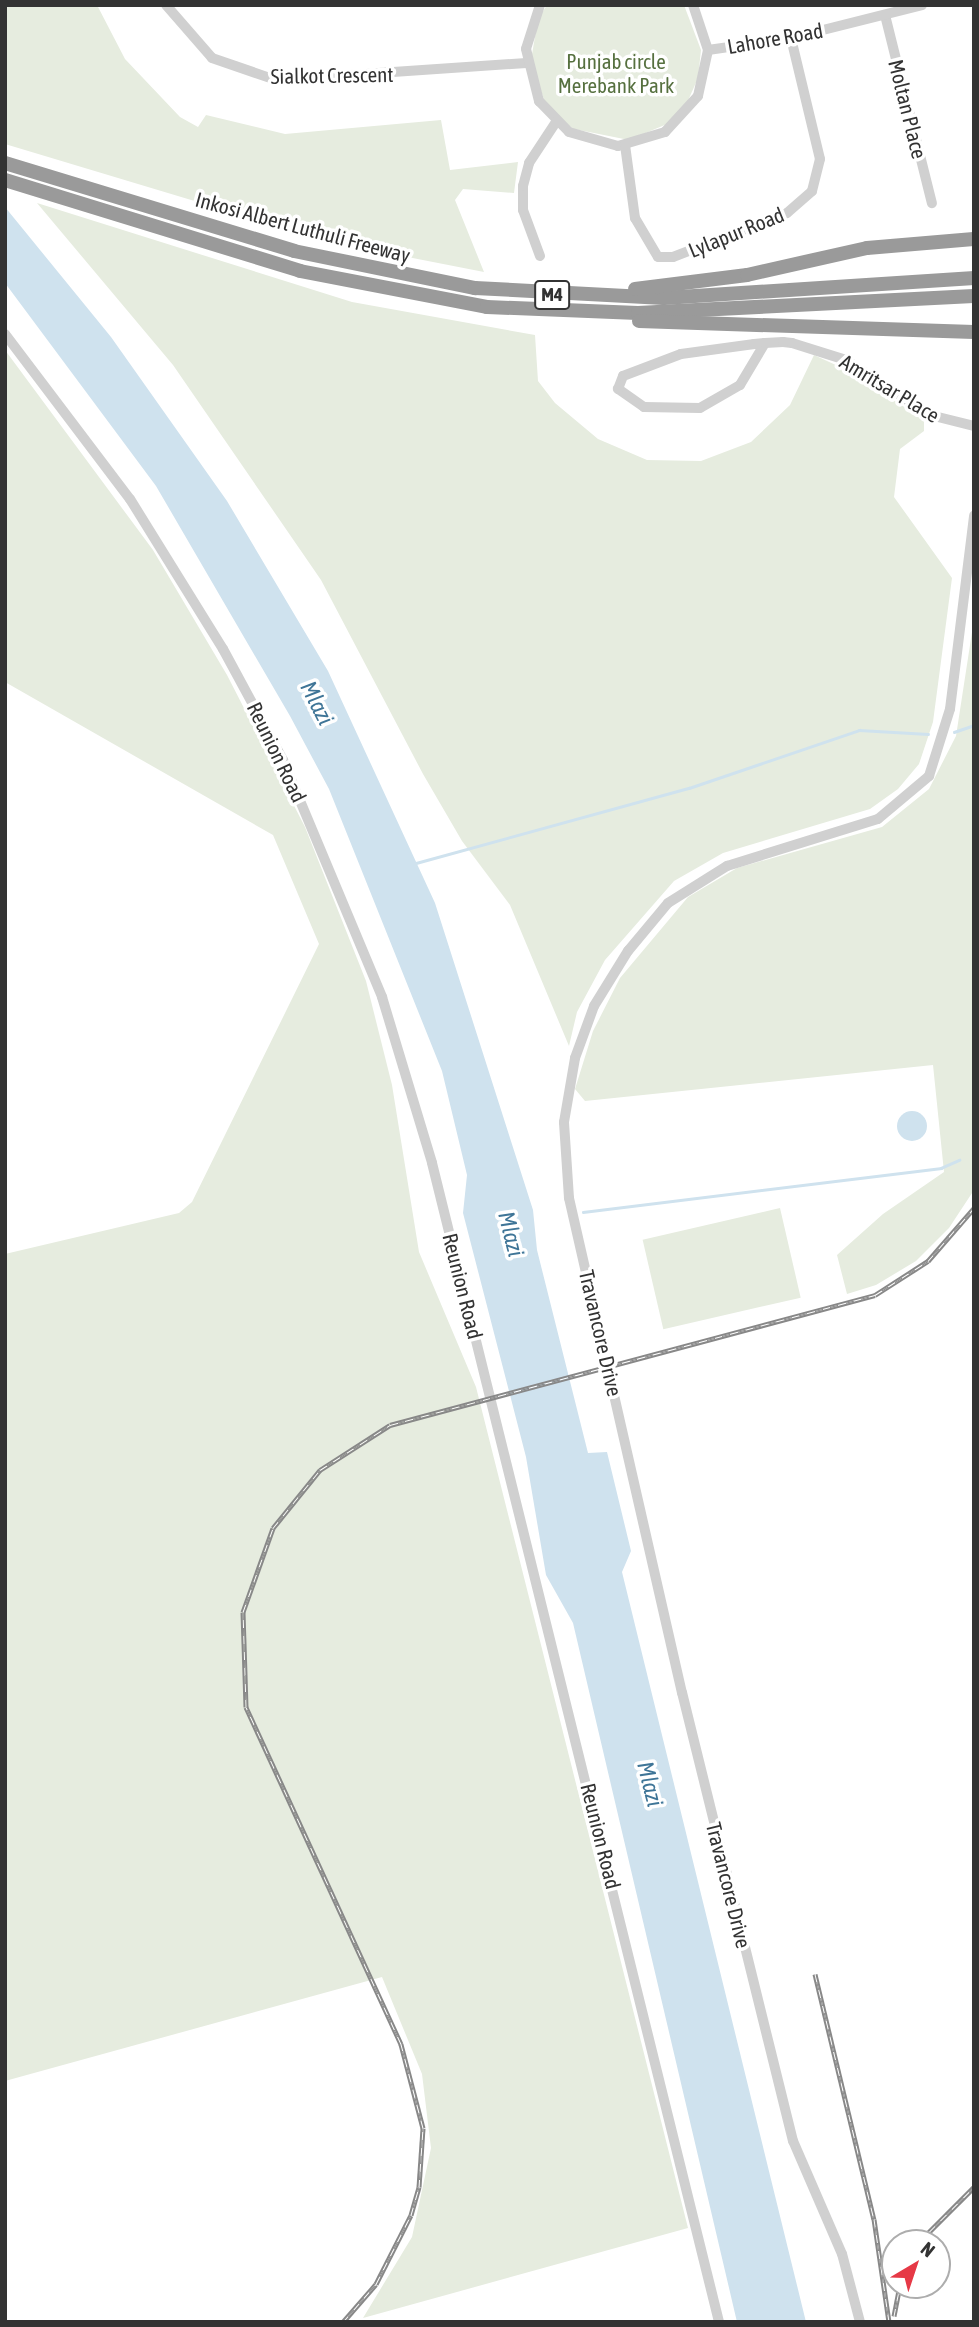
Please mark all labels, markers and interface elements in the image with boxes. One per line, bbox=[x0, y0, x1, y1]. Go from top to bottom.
street label: Lahore Road bbox=[725, 17, 825, 59]
park label: Punjab circle Merebank Park bbox=[558, 48, 674, 98]
street label: Moltan Place bbox=[884, 57, 932, 161]
street label: Sialkot Crescent bbox=[270, 61, 394, 89]
street label: Inkosi Albert Luthuli Freeway bbox=[193, 186, 413, 268]
street label: Lylapur Road bbox=[685, 201, 787, 263]
road number: M4 bbox=[533, 280, 571, 310]
street label: Amritsar Place bbox=[836, 348, 944, 428]
water label: Mlazi bbox=[294, 676, 340, 730]
street label: Reunion Road bbox=[242, 698, 312, 806]
water label: Mlazi bbox=[492, 1209, 530, 1259]
street label: Reunion Road bbox=[438, 1230, 488, 1342]
street label: Travancore Drive bbox=[574, 1267, 628, 1399]
water label: Mlazi bbox=[631, 1759, 669, 1809]
street label: Reunion Road bbox=[576, 1780, 626, 1892]
street label: Travancore Drive bbox=[701, 1819, 757, 1951]
north arrow bbox=[881, 2229, 951, 2299]
text: N bbox=[917, 2237, 939, 2261]

